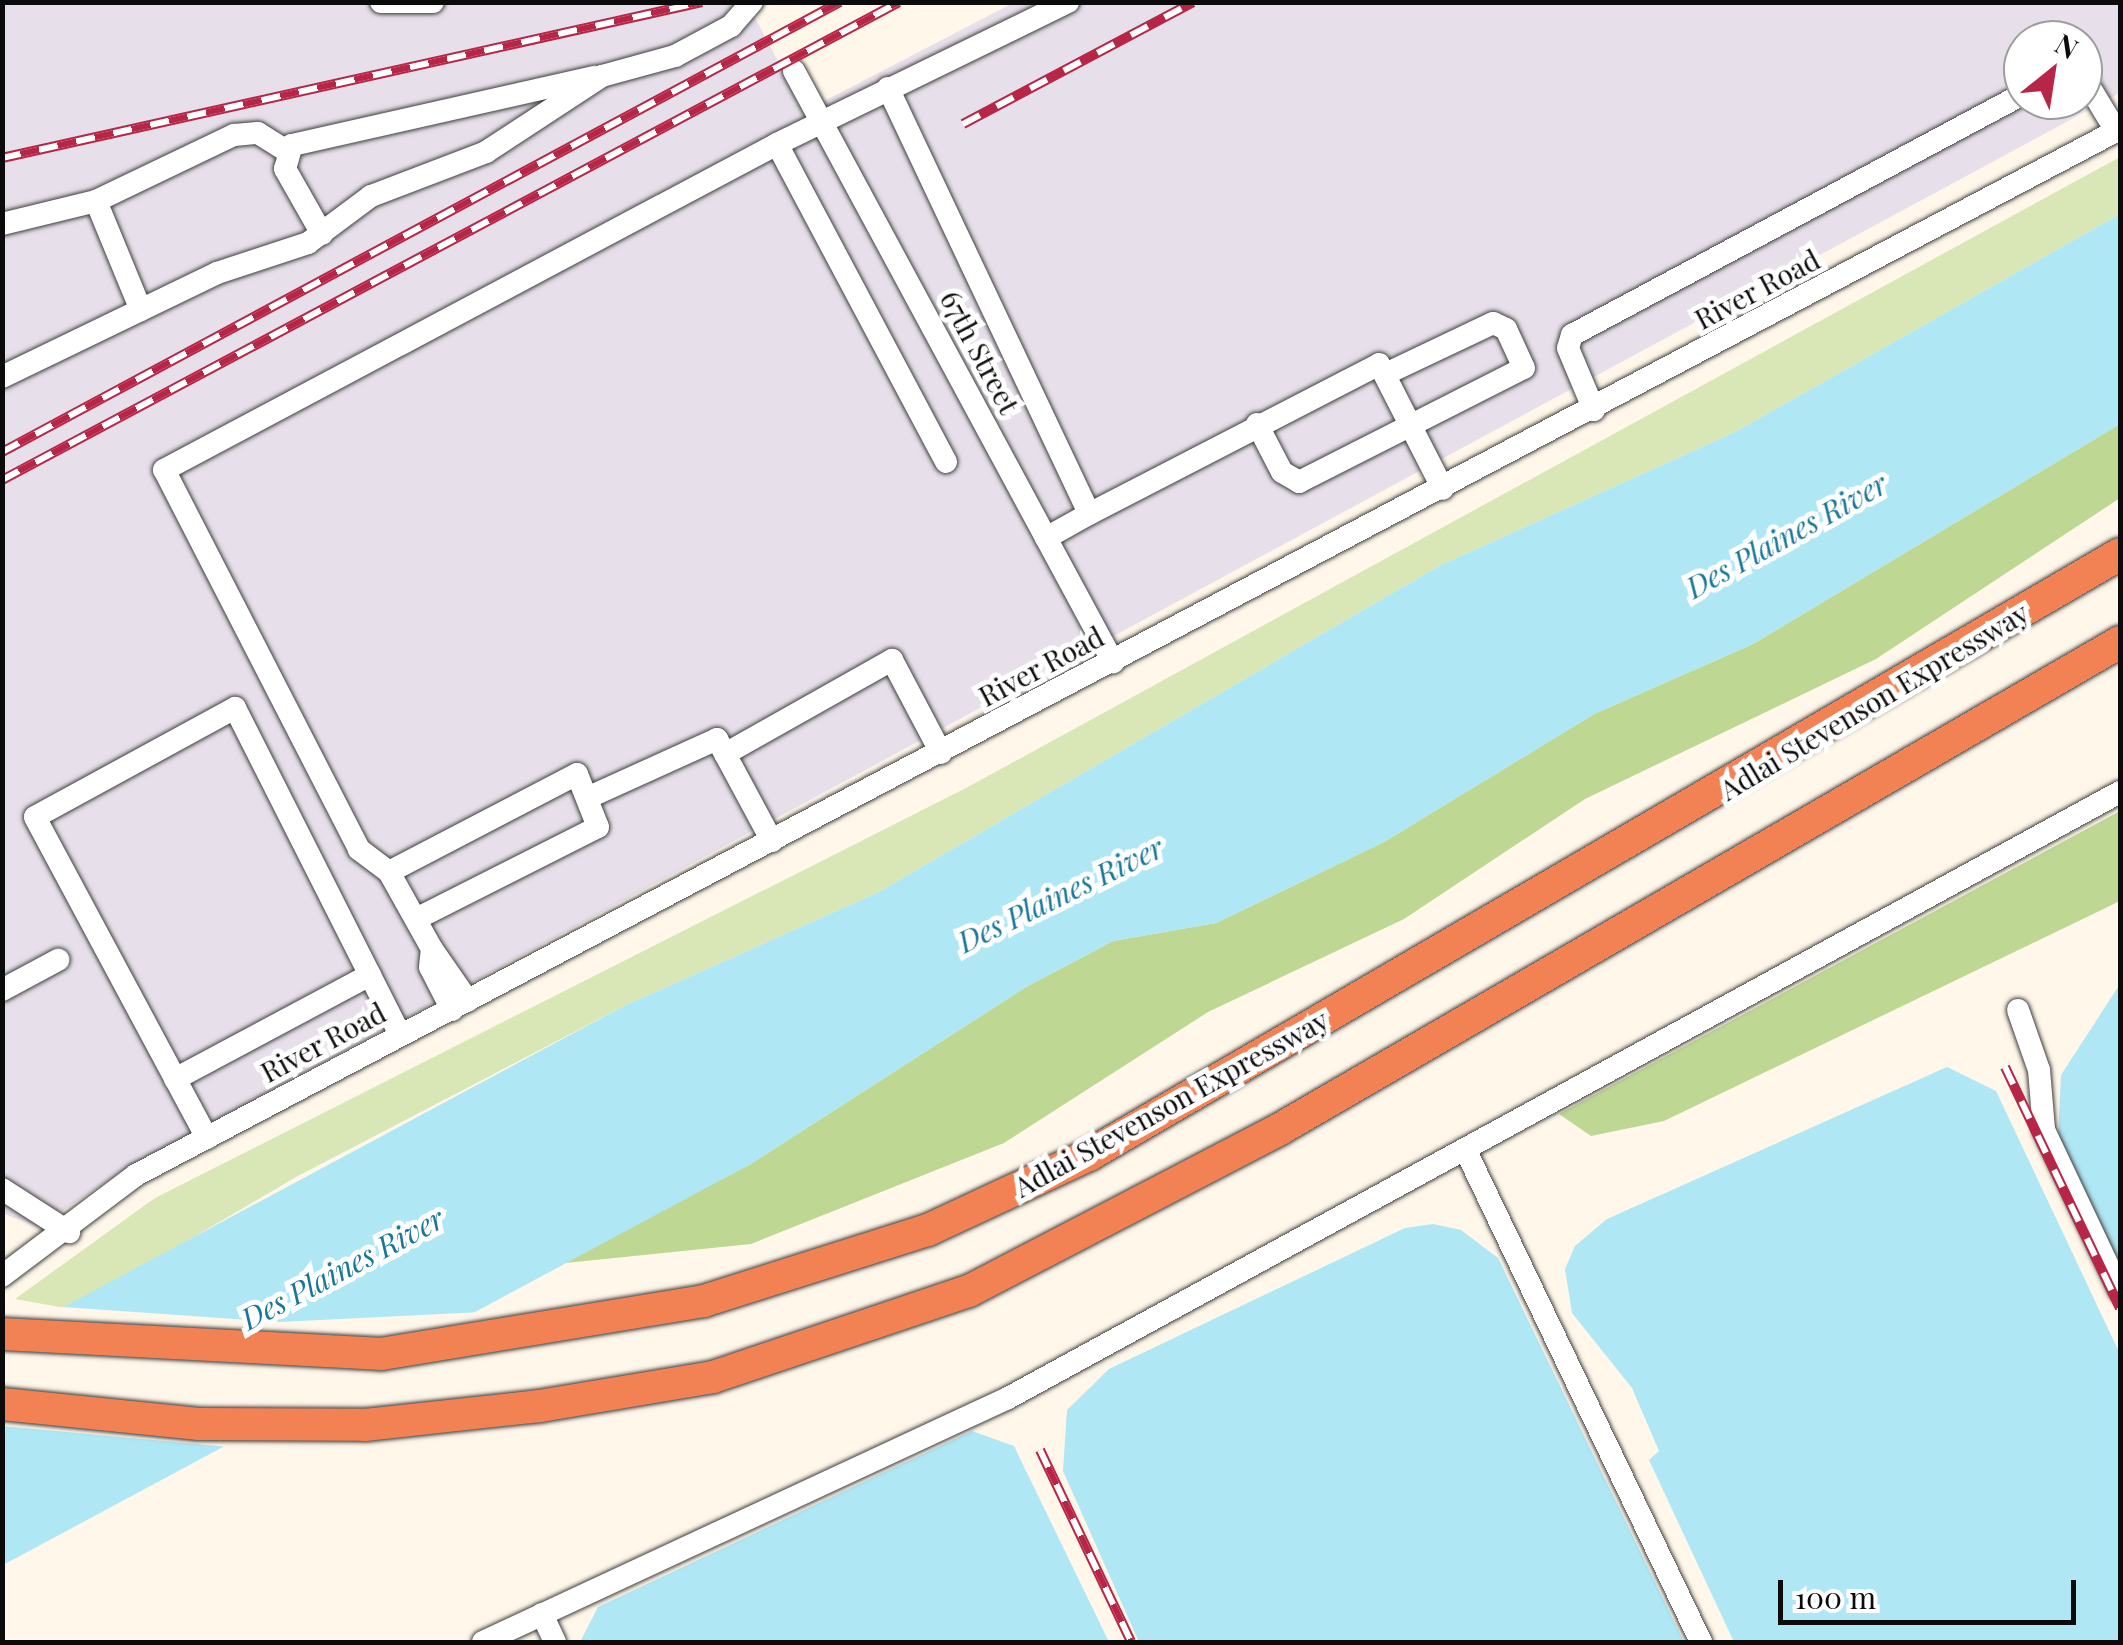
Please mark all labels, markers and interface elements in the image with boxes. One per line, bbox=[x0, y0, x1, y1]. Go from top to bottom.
north arrow bbox=[2003, 20, 2103, 120]
text: N bbox=[2049, 24, 2085, 66]
street label: River Road bbox=[1689, 242, 1825, 336]
street label: 67th Street bbox=[934, 285, 1026, 419]
water label: Des Plaines River bbox=[1679, 465, 1893, 605]
street label: Adlai Stevenson Expressway bbox=[1714, 595, 2034, 807]
street label: River Road bbox=[973, 619, 1109, 713]
water label: Des Plaines River bbox=[951, 829, 1169, 959]
street label: River Road bbox=[255, 995, 391, 1089]
street label: Adlai Stevenson Expressway bbox=[1008, 1002, 1334, 1204]
water label: Des Plaines River bbox=[235, 1199, 449, 1337]
scale bar bbox=[1783, 1560, 2080, 1622]
text: 100 m bbox=[1795, 1577, 1876, 1617]

